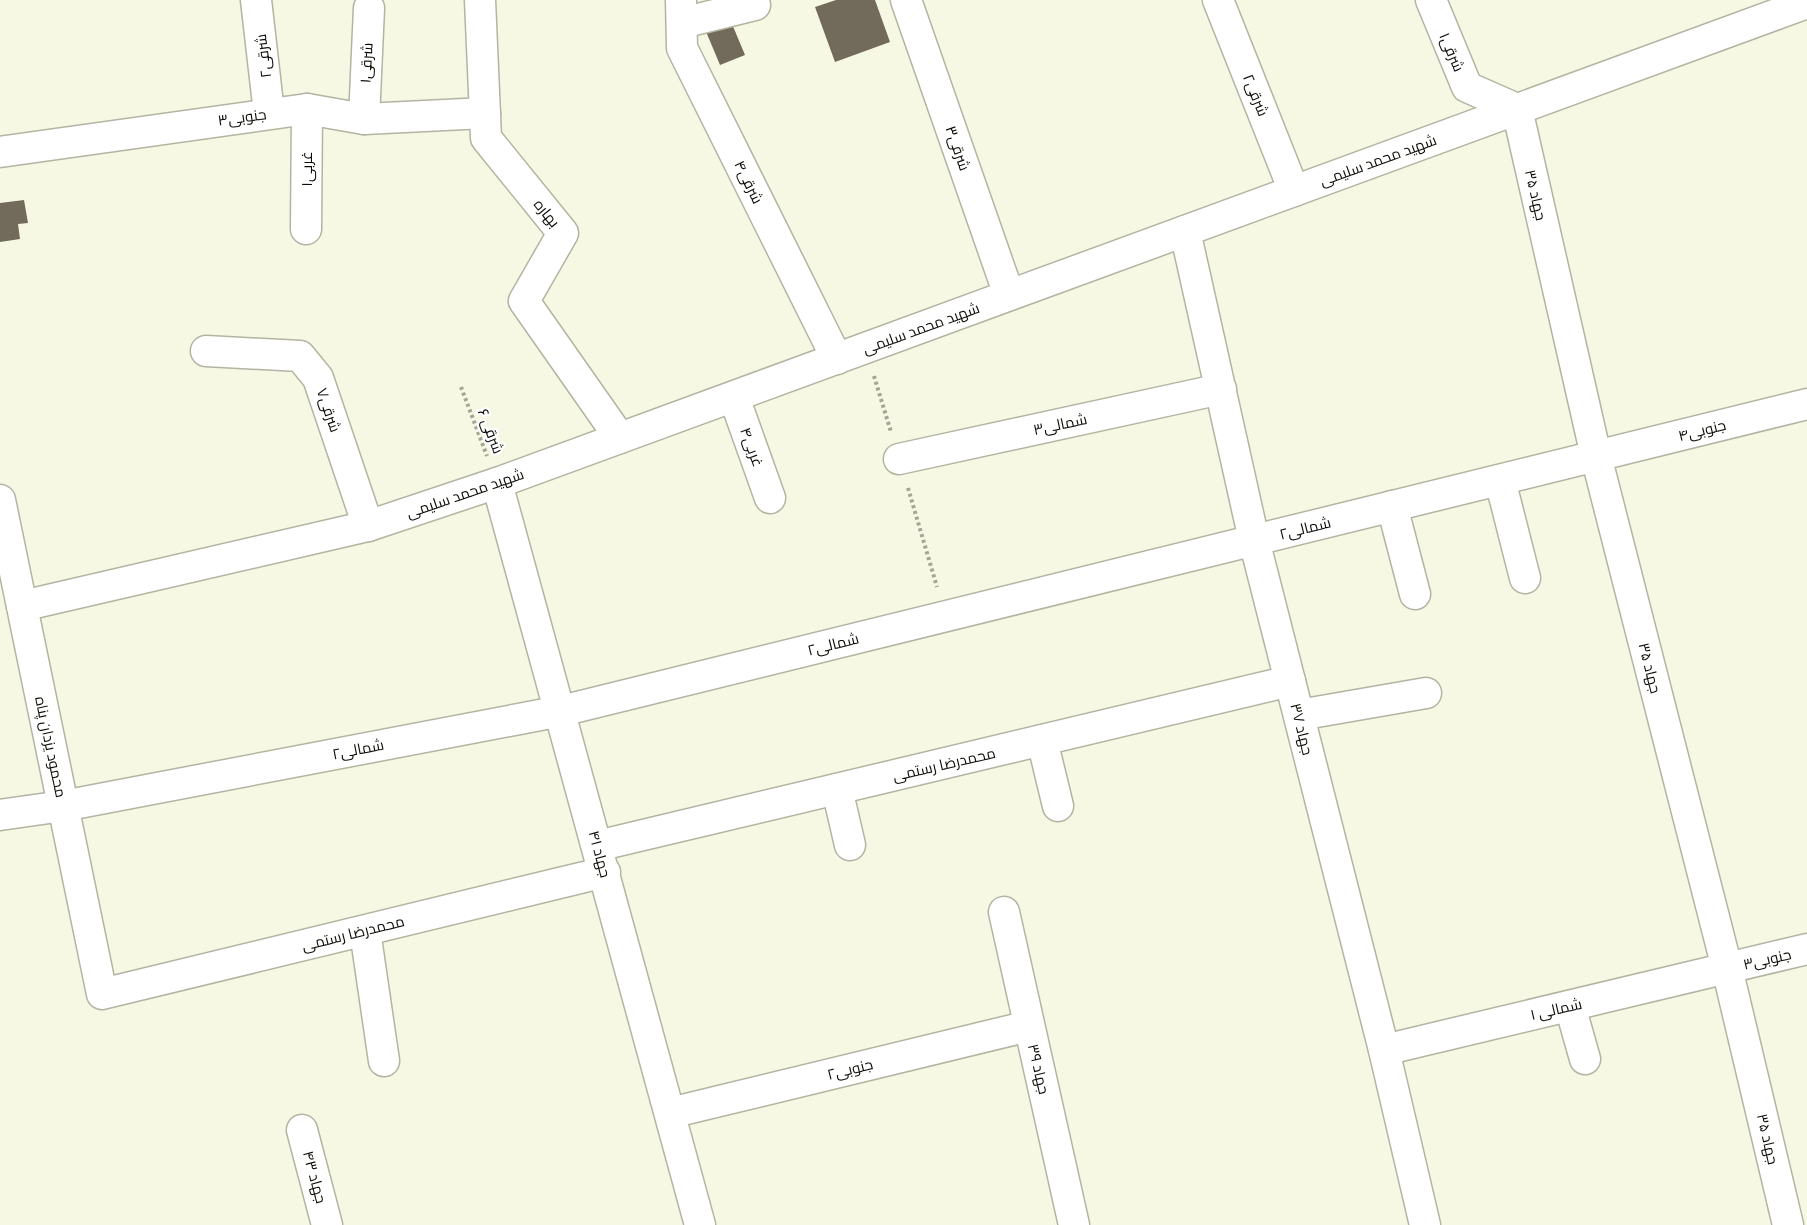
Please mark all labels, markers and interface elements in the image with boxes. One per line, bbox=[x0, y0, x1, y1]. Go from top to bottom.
street label: شرقی۱ bbox=[1434, 30, 1468, 75]
street label: شرقی۲ bbox=[252, 33, 276, 79]
street label: شرقی۱ bbox=[356, 42, 378, 84]
street label: شرقی۲ bbox=[1238, 71, 1272, 119]
street label: جنوبی۳ bbox=[217, 105, 268, 131]
street label: شرقی۳ bbox=[941, 123, 974, 173]
street label: شهید محمد سلیمی bbox=[1317, 131, 1439, 191]
street label: غربی۱ bbox=[298, 151, 317, 187]
street label: شرقی۴ bbox=[729, 158, 767, 207]
street label: جهاد ۳۵ bbox=[1520, 168, 1550, 223]
street label: بهاره bbox=[529, 196, 563, 232]
street label: شهید محمد سلیمی bbox=[860, 299, 982, 359]
street label: شرقی۷ bbox=[312, 386, 344, 435]
street label: شرقی ۶ bbox=[473, 406, 507, 457]
street label: شمالی۳ bbox=[1032, 410, 1089, 440]
street label: جنوبی۴ bbox=[1676, 416, 1728, 446]
street label: غربی۴ bbox=[735, 425, 767, 470]
street label: شهید محمد سلیمی bbox=[404, 465, 527, 523]
street label: شمالی۲ bbox=[1278, 513, 1333, 545]
street label: شمالی۲ bbox=[806, 629, 861, 661]
street label: جهاد ۳۵ bbox=[1634, 641, 1664, 696]
street label: محمود یزدان پناه bbox=[30, 695, 70, 800]
street label: جهاد ۳۷ bbox=[1285, 701, 1317, 757]
street label: شمالی۲ bbox=[331, 736, 386, 764]
street label: محمدرضا رستمی bbox=[891, 744, 998, 786]
street label: جهاد ۴۱ bbox=[584, 829, 614, 880]
street label: محمدرضا رستمی bbox=[300, 912, 407, 956]
street label: جنوبی۳ bbox=[1741, 945, 1793, 975]
street label: شمالی ۱ bbox=[1529, 995, 1584, 1025]
street label: جهاد ۳۹ bbox=[1023, 1042, 1053, 1096]
street label: جنوبی۲ bbox=[825, 1055, 875, 1085]
street label: جهاد ۳۵ bbox=[1752, 1112, 1782, 1167]
street label: جهاد ۴۳ bbox=[298, 1149, 330, 1206]

